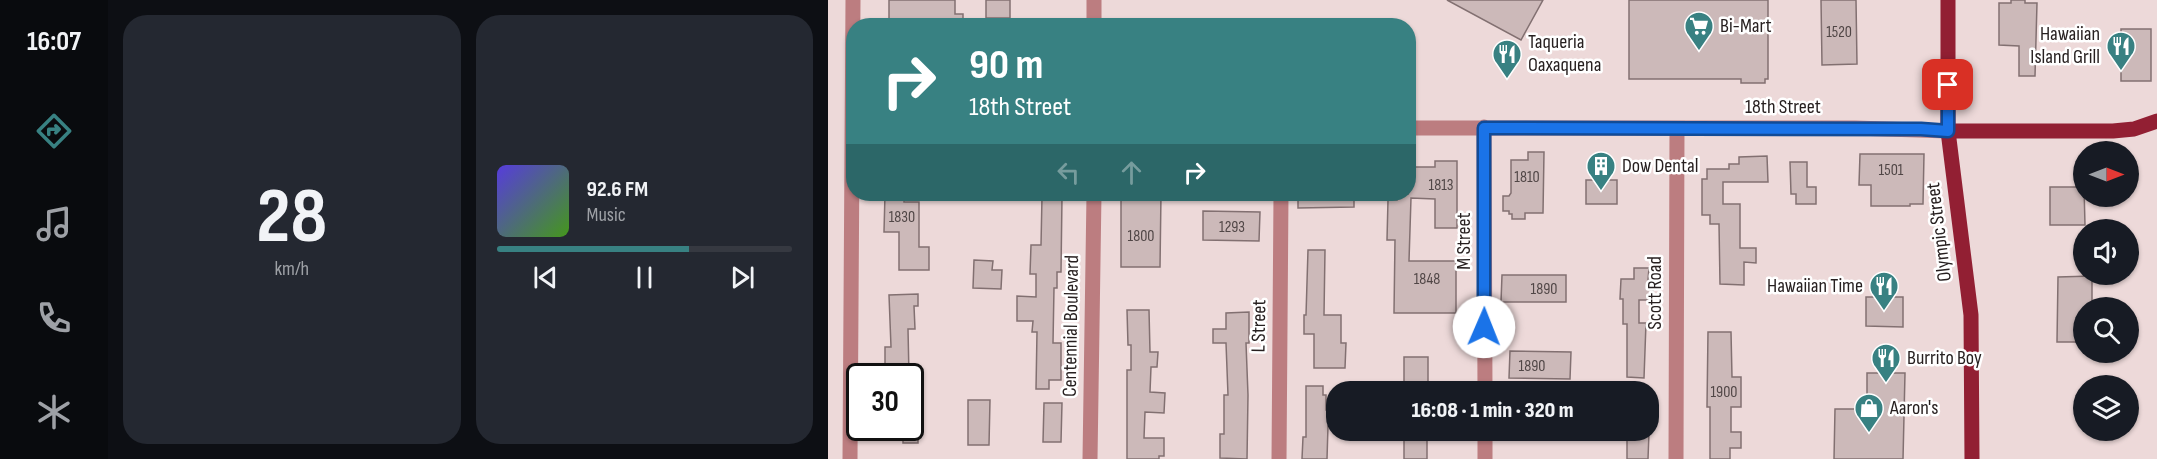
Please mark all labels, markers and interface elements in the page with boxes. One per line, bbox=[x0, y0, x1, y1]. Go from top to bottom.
supermarket icon: Bi-Mart bbox=[1683, 10, 1715, 52]
place label: Bi-Mart bbox=[1720, 14, 1772, 38]
place label: Hawaiian Island Grill bbox=[2030, 22, 2100, 69]
house number: 1520 bbox=[1826, 23, 1852, 42]
text: 16:07 bbox=[27, 26, 81, 58]
place label: Taqueria Oaxaquena bbox=[1528, 30, 1601, 77]
restaurant icon: Hawaiian Island Grill bbox=[2105, 30, 2137, 72]
restaurant icon: Taqueria Oaxaquena bbox=[1491, 38, 1523, 80]
text: 90 m bbox=[969, 40, 1043, 91]
icon: right bbox=[870, 42, 948, 120]
pin bbox=[1922, 59, 1973, 110]
icon: arrive bbox=[1931, 68, 1964, 101]
text: 18th Street bbox=[969, 91, 1071, 123]
street label: 18th Street bbox=[1745, 95, 1821, 119]
icon: directions bbox=[33, 110, 75, 152]
north arrow bbox=[2073, 141, 2139, 207]
map controls bbox=[2073, 141, 2139, 441]
building icon: Dow Dental bbox=[1585, 150, 1617, 192]
place label: Dow Dental bbox=[1622, 154, 1698, 178]
icon: left bbox=[1052, 156, 1085, 189]
icon: ahead bbox=[1115, 156, 1148, 189]
icon: right bbox=[1178, 156, 1211, 189]
house number: 1501 bbox=[1879, 161, 1904, 180]
house number: 1810 bbox=[1514, 168, 1540, 187]
text: 28 bbox=[256, 171, 327, 264]
text: 92.6 FM bbox=[587, 176, 648, 203]
house number: 1813 bbox=[1429, 176, 1453, 195]
street label: Olympic Street bbox=[1921, 181, 1957, 283]
icon: music bbox=[33, 203, 75, 245]
text: Music bbox=[587, 203, 626, 227]
house number: 1830 bbox=[889, 208, 915, 227]
street label: M Street bbox=[1452, 212, 1476, 270]
house number: 1293 bbox=[1219, 218, 1245, 237]
button: sound bbox=[2073, 219, 2139, 285]
house number: 1800 bbox=[1128, 227, 1154, 246]
street label: Centennial Boulevard bbox=[1058, 255, 1084, 397]
street label: Scott Road bbox=[1643, 256, 1667, 330]
text: km/h bbox=[274, 257, 309, 281]
icon: previous bbox=[529, 261, 562, 294]
icon: pause bbox=[628, 261, 661, 294]
icon: next bbox=[726, 261, 759, 294]
house number: 1848 bbox=[1414, 270, 1440, 289]
restaurant icon: Hawaiian Time bbox=[1868, 270, 1900, 312]
place label: Hawaiian Time bbox=[1767, 274, 1863, 298]
house number: 1890 bbox=[1531, 280, 1557, 299]
position arrow bbox=[1452, 295, 1516, 359]
icon: phone bbox=[33, 297, 75, 339]
button: search bbox=[2073, 297, 2139, 363]
street label: L Street bbox=[1247, 299, 1271, 353]
restaurant icon: Burrito Boy bbox=[1870, 342, 1902, 384]
place label: Burrito Boy bbox=[1907, 346, 1982, 370]
house number: 1890 bbox=[1519, 357, 1545, 376]
speed limit sign: 30 bbox=[846, 363, 924, 441]
button: layers bbox=[2073, 375, 2139, 441]
house number: 1900 bbox=[1711, 383, 1737, 402]
icon: climate bbox=[33, 391, 75, 433]
shop icon: Aaron's bbox=[1853, 392, 1885, 434]
place label: Aaron's bbox=[1889, 396, 1938, 420]
text: 16:08 · 1 min · 320 m bbox=[1411, 397, 1574, 424]

